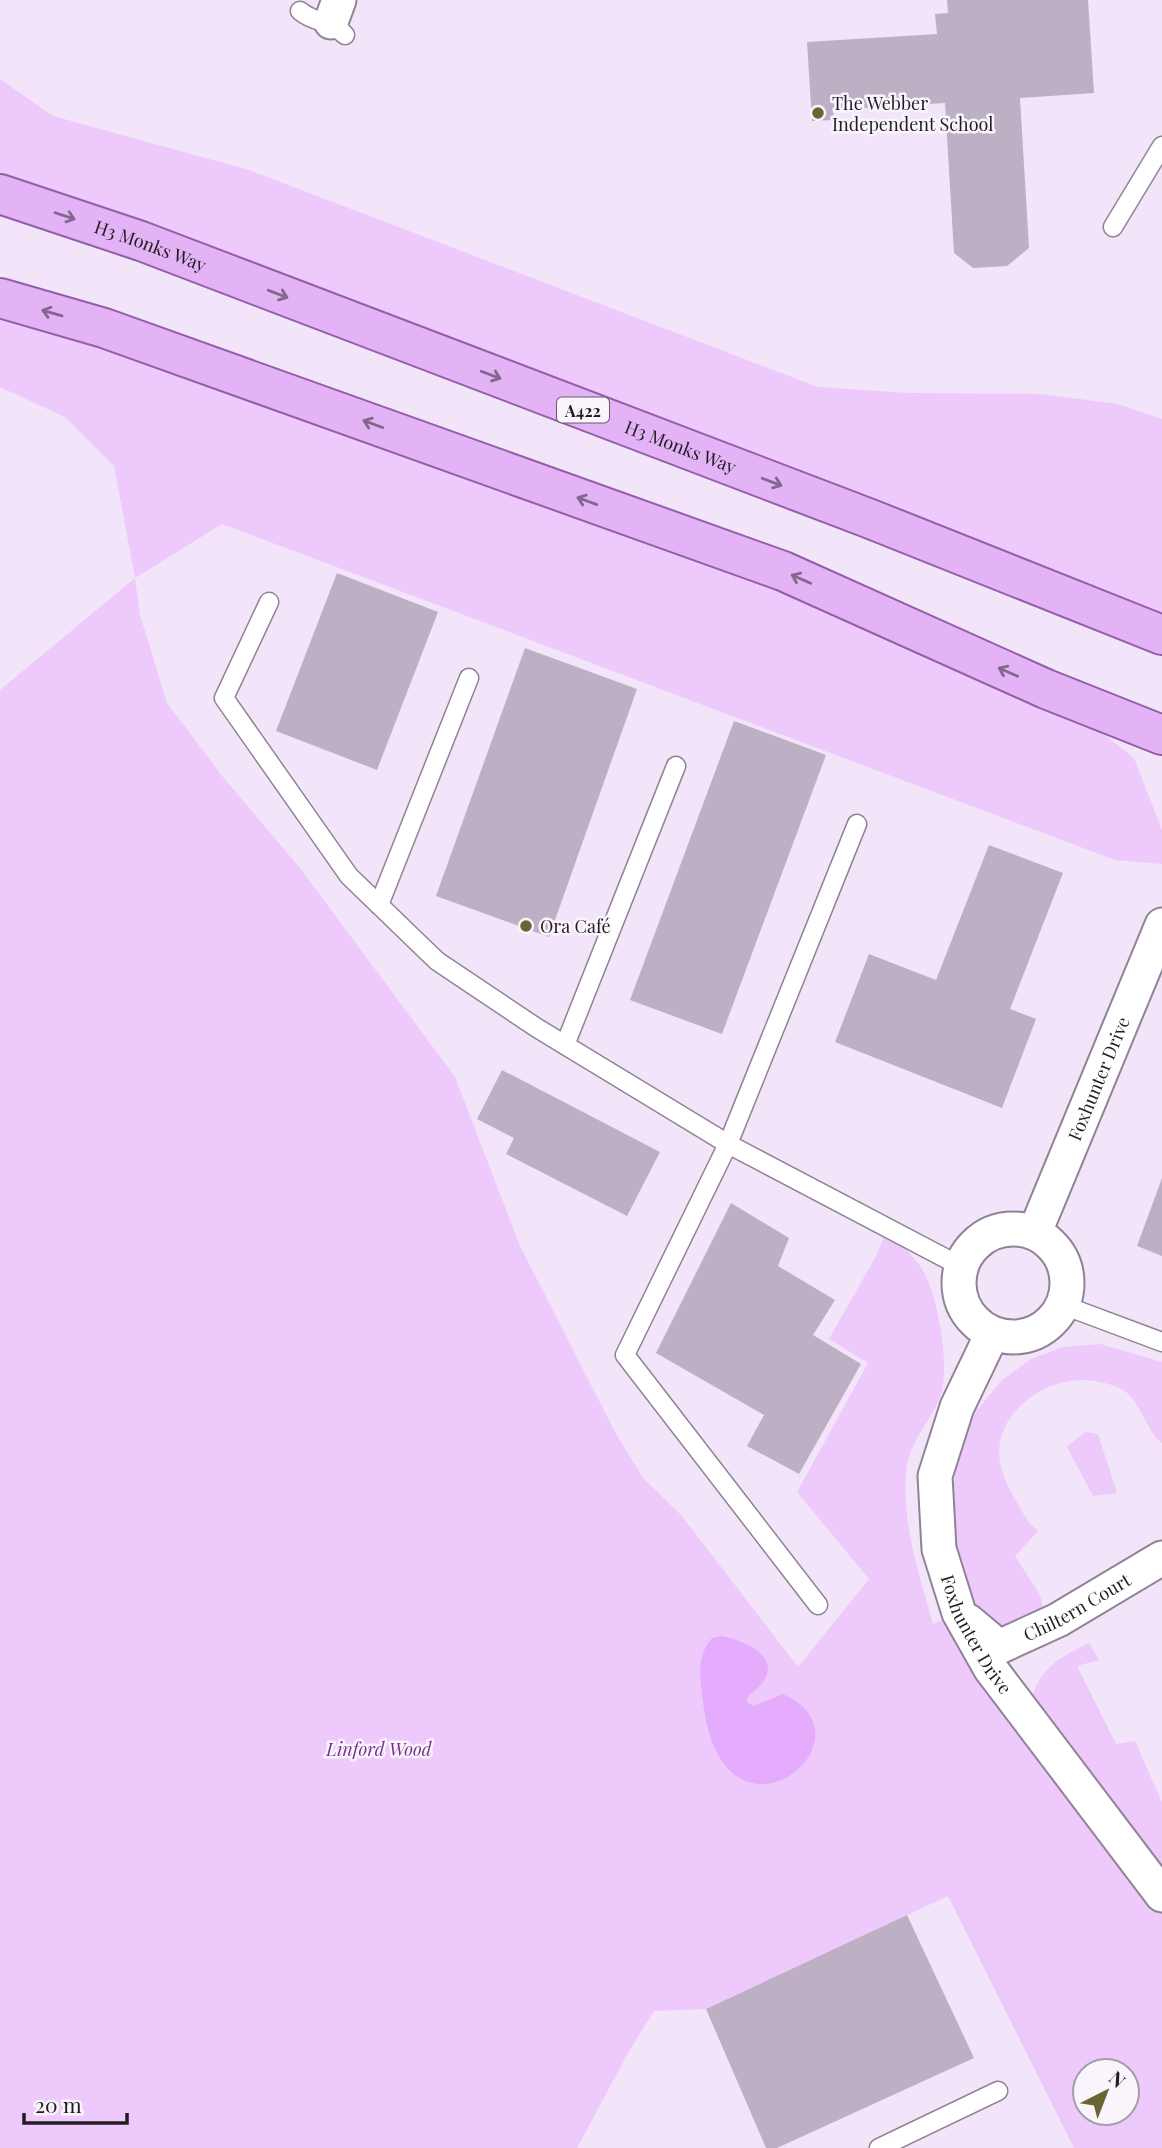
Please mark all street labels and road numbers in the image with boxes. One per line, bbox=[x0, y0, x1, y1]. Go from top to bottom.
street label: H3 Monks Way bbox=[91, 214, 210, 277]
road number: A422 bbox=[557, 398, 609, 422]
street label: H3 Monks Way bbox=[621, 414, 740, 479]
street label: Foxhunter Drive bbox=[1062, 1013, 1135, 1144]
street label: Chiltern Court bbox=[1019, 1567, 1135, 1646]
street label: Foxhunter Drive bbox=[936, 1572, 1017, 1699]

